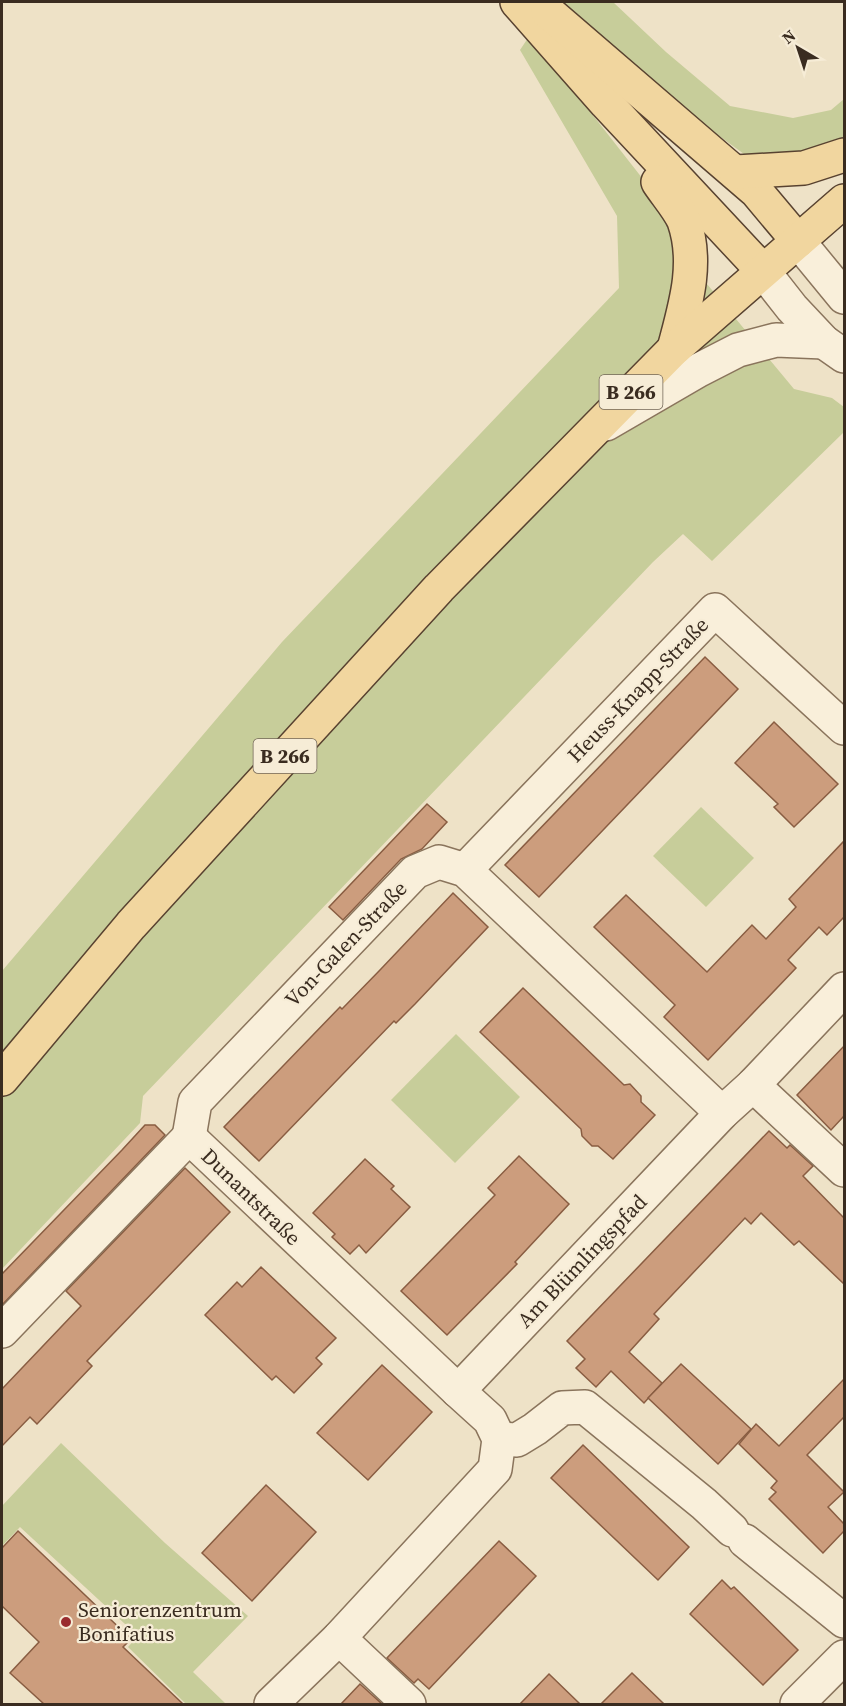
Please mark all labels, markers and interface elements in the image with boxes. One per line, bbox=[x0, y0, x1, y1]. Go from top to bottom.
north arrow bbox=[768, 18, 828, 78]
text: N bbox=[777, 24, 800, 49]
road number: B 266 bbox=[600, 375, 662, 409]
street label: Heuss-Knapp-Straße bbox=[561, 611, 715, 769]
road number: B 266 bbox=[254, 739, 316, 773]
street label: Von-Galen-Straße bbox=[278, 874, 413, 1013]
street label: Dunantstraße bbox=[195, 1142, 308, 1252]
street label: Am Blümlingspfad bbox=[510, 1187, 653, 1334]
place label: Seniorenzentrum Bonifatius bbox=[78, 1595, 242, 1648]
marker: Seniorenzentrum Bonifatius bbox=[59, 1615, 73, 1629]

